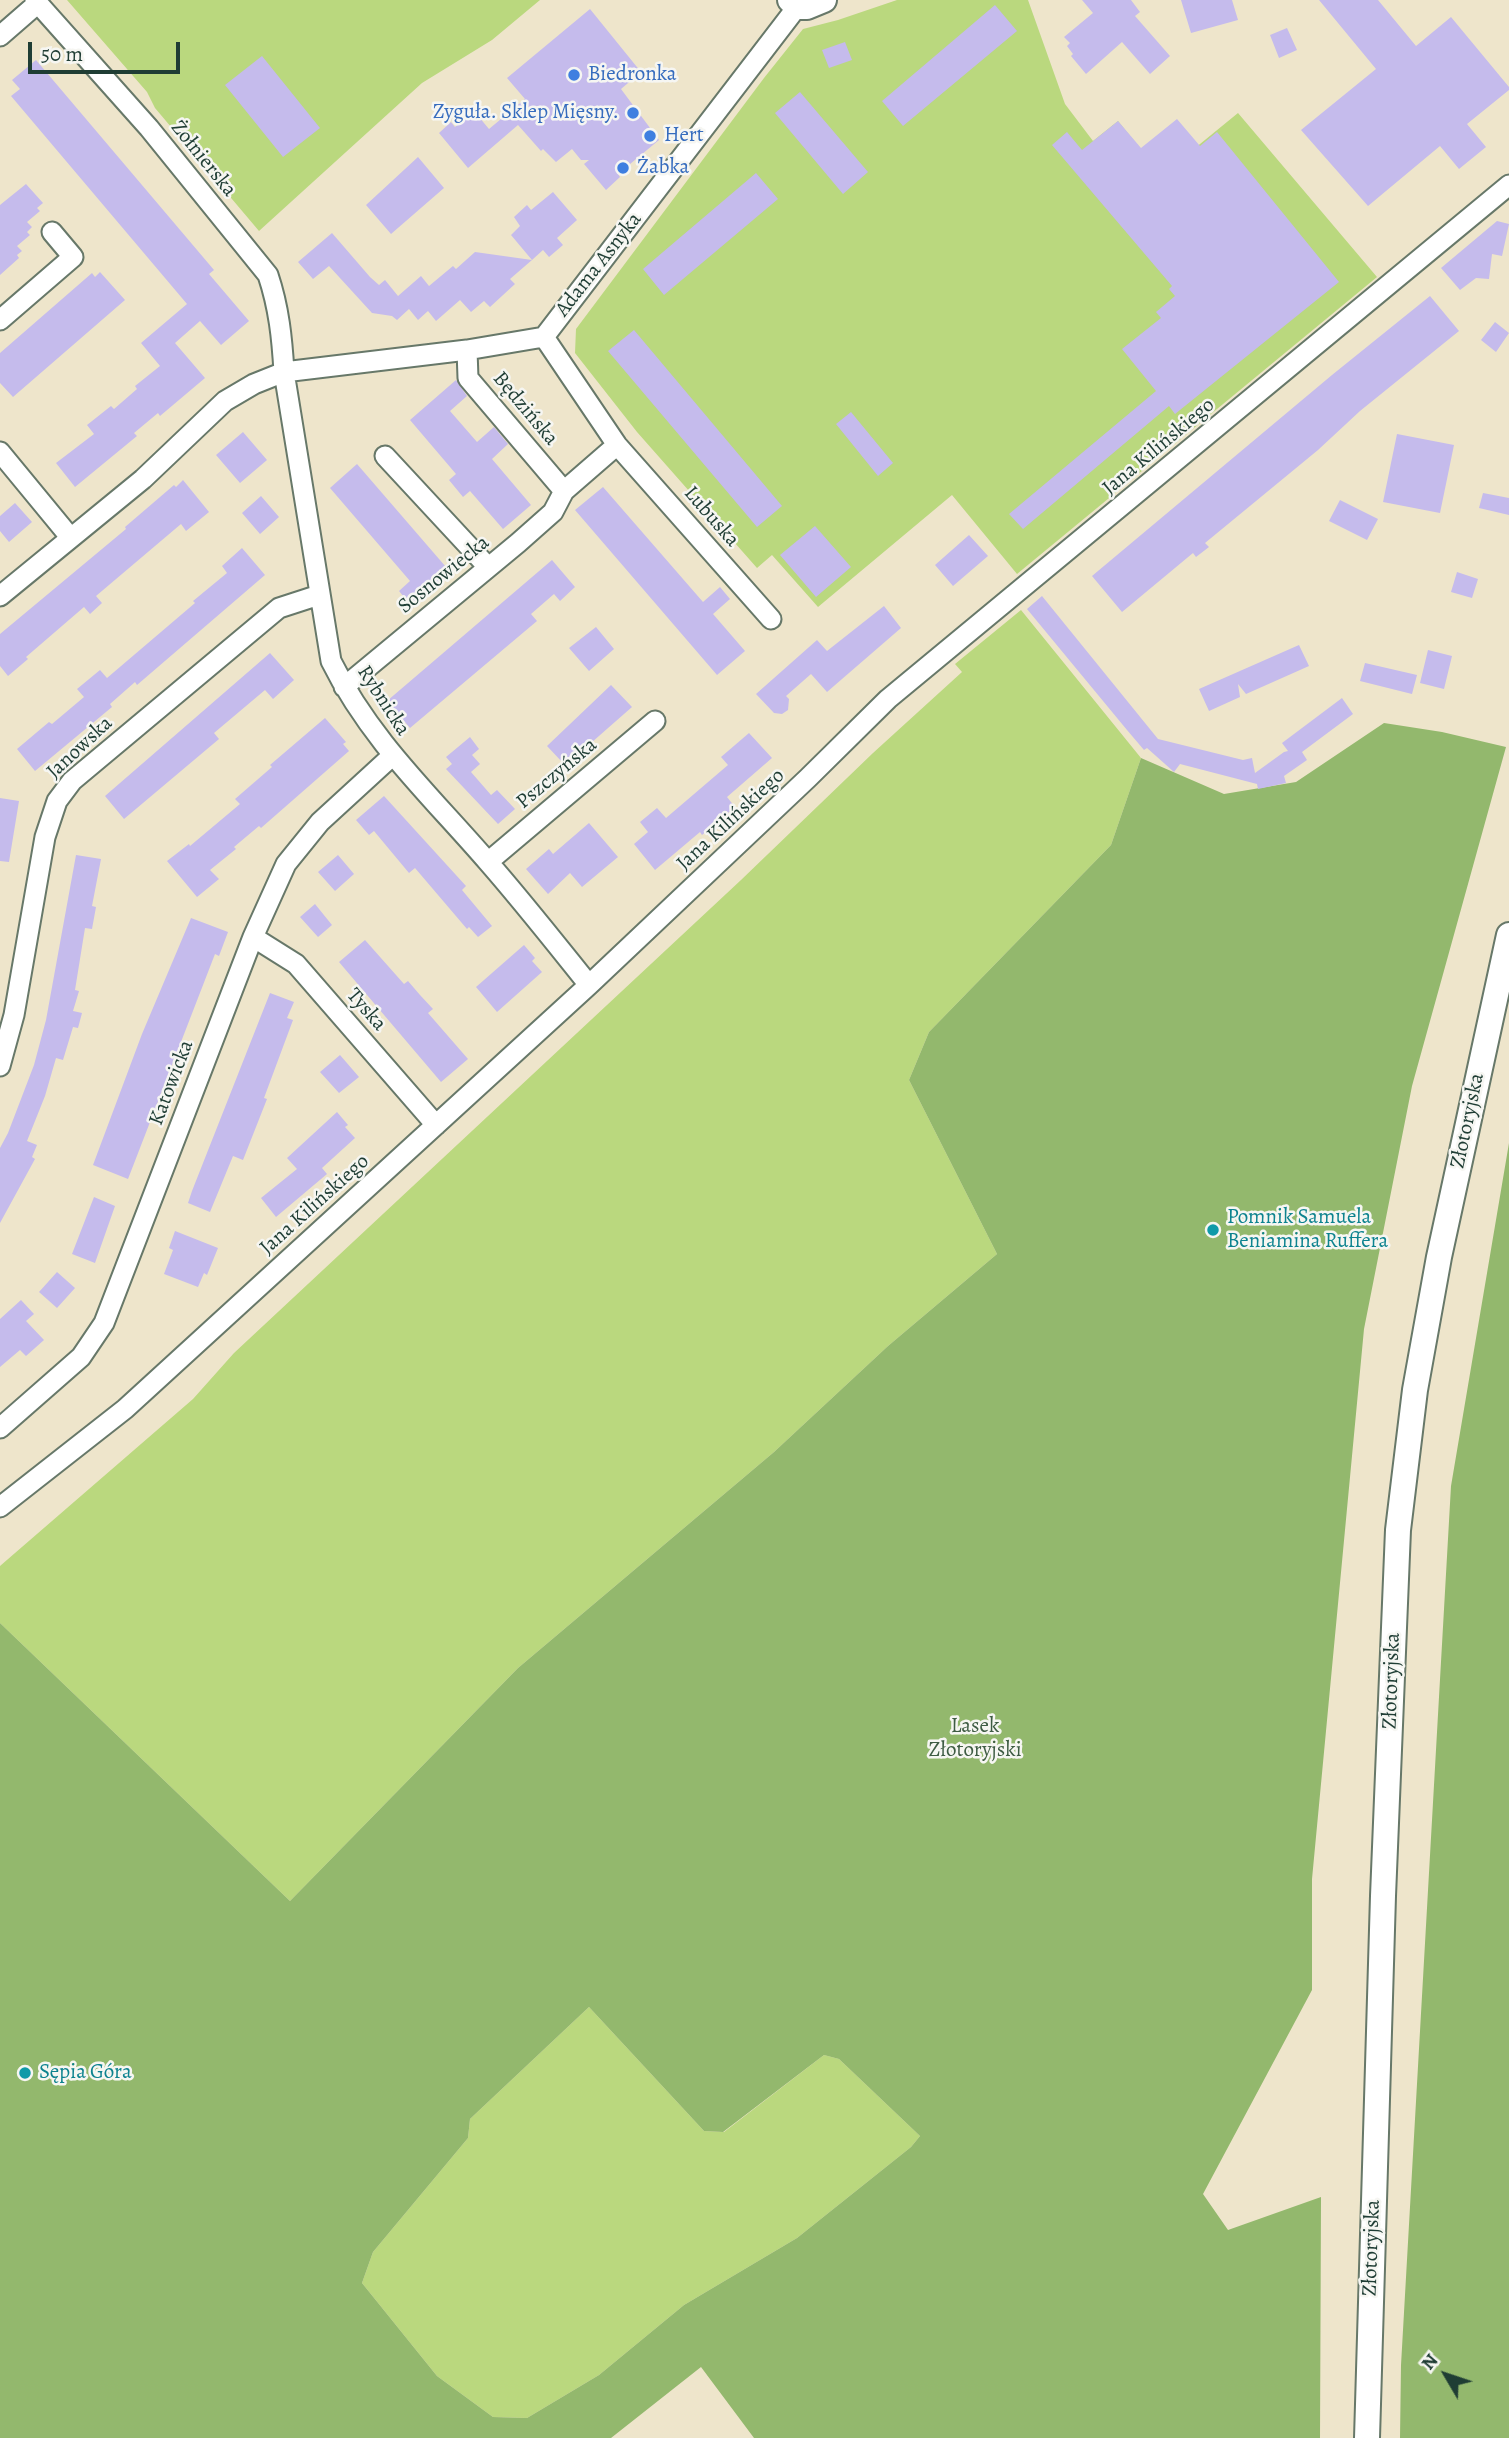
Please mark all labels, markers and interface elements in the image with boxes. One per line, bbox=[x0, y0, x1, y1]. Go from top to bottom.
scale bar bbox=[32, 28, 184, 72]
text: 50 m bbox=[41, 40, 83, 68]
place label: Biedronka bbox=[588, 62, 677, 88]
marker: Biedronka bbox=[566, 67, 582, 83]
place label: Zyguła. Sklep Mięsny. bbox=[433, 100, 619, 126]
marker: Zyguła. Sklep Mięsny. bbox=[625, 105, 641, 121]
street label: Żołnierska bbox=[165, 116, 241, 202]
place label: Hert bbox=[664, 123, 704, 149]
marker: Hert bbox=[642, 128, 658, 144]
place label: Żabka bbox=[637, 155, 689, 181]
marker: Żabka bbox=[615, 160, 631, 176]
street label: Adama Asnyka bbox=[550, 208, 648, 322]
street label: Będzińska bbox=[487, 367, 563, 451]
street label: Jana Kilińskiego bbox=[1098, 393, 1220, 501]
street label: Lubuska bbox=[678, 481, 744, 553]
street label: Sosnowiecka bbox=[393, 531, 495, 619]
street label: Rybnicka bbox=[351, 661, 415, 741]
street label: Janowska bbox=[42, 711, 118, 785]
street label: Pszczyńska bbox=[511, 733, 603, 815]
street label: Jana Kilińskiego bbox=[672, 764, 790, 876]
street label: Tyska bbox=[341, 984, 391, 1036]
street label: Katowicka bbox=[144, 1037, 200, 1129]
street label: Złotoryjska bbox=[1446, 1071, 1490, 1171]
street label: Jana Kilińskiego bbox=[255, 1149, 375, 1261]
place label: Pomnik Samuela Beniamina Ruffera bbox=[1227, 1205, 1388, 1255]
marker: Pomnik Samuela Beniamina Ruffera bbox=[1205, 1222, 1221, 1238]
street label: Złotoryjska bbox=[1378, 1632, 1406, 1730]
park label: Lasek Złotoryjski bbox=[928, 1714, 1022, 1764]
place label: Sępia Góra bbox=[39, 2060, 132, 2086]
marker: Sępia Góra bbox=[17, 2065, 33, 2081]
street label: Złotoryjska bbox=[1358, 2199, 1386, 2297]
north arrow bbox=[1411, 2340, 1481, 2410]
text: N bbox=[1415, 2348, 1444, 2375]

